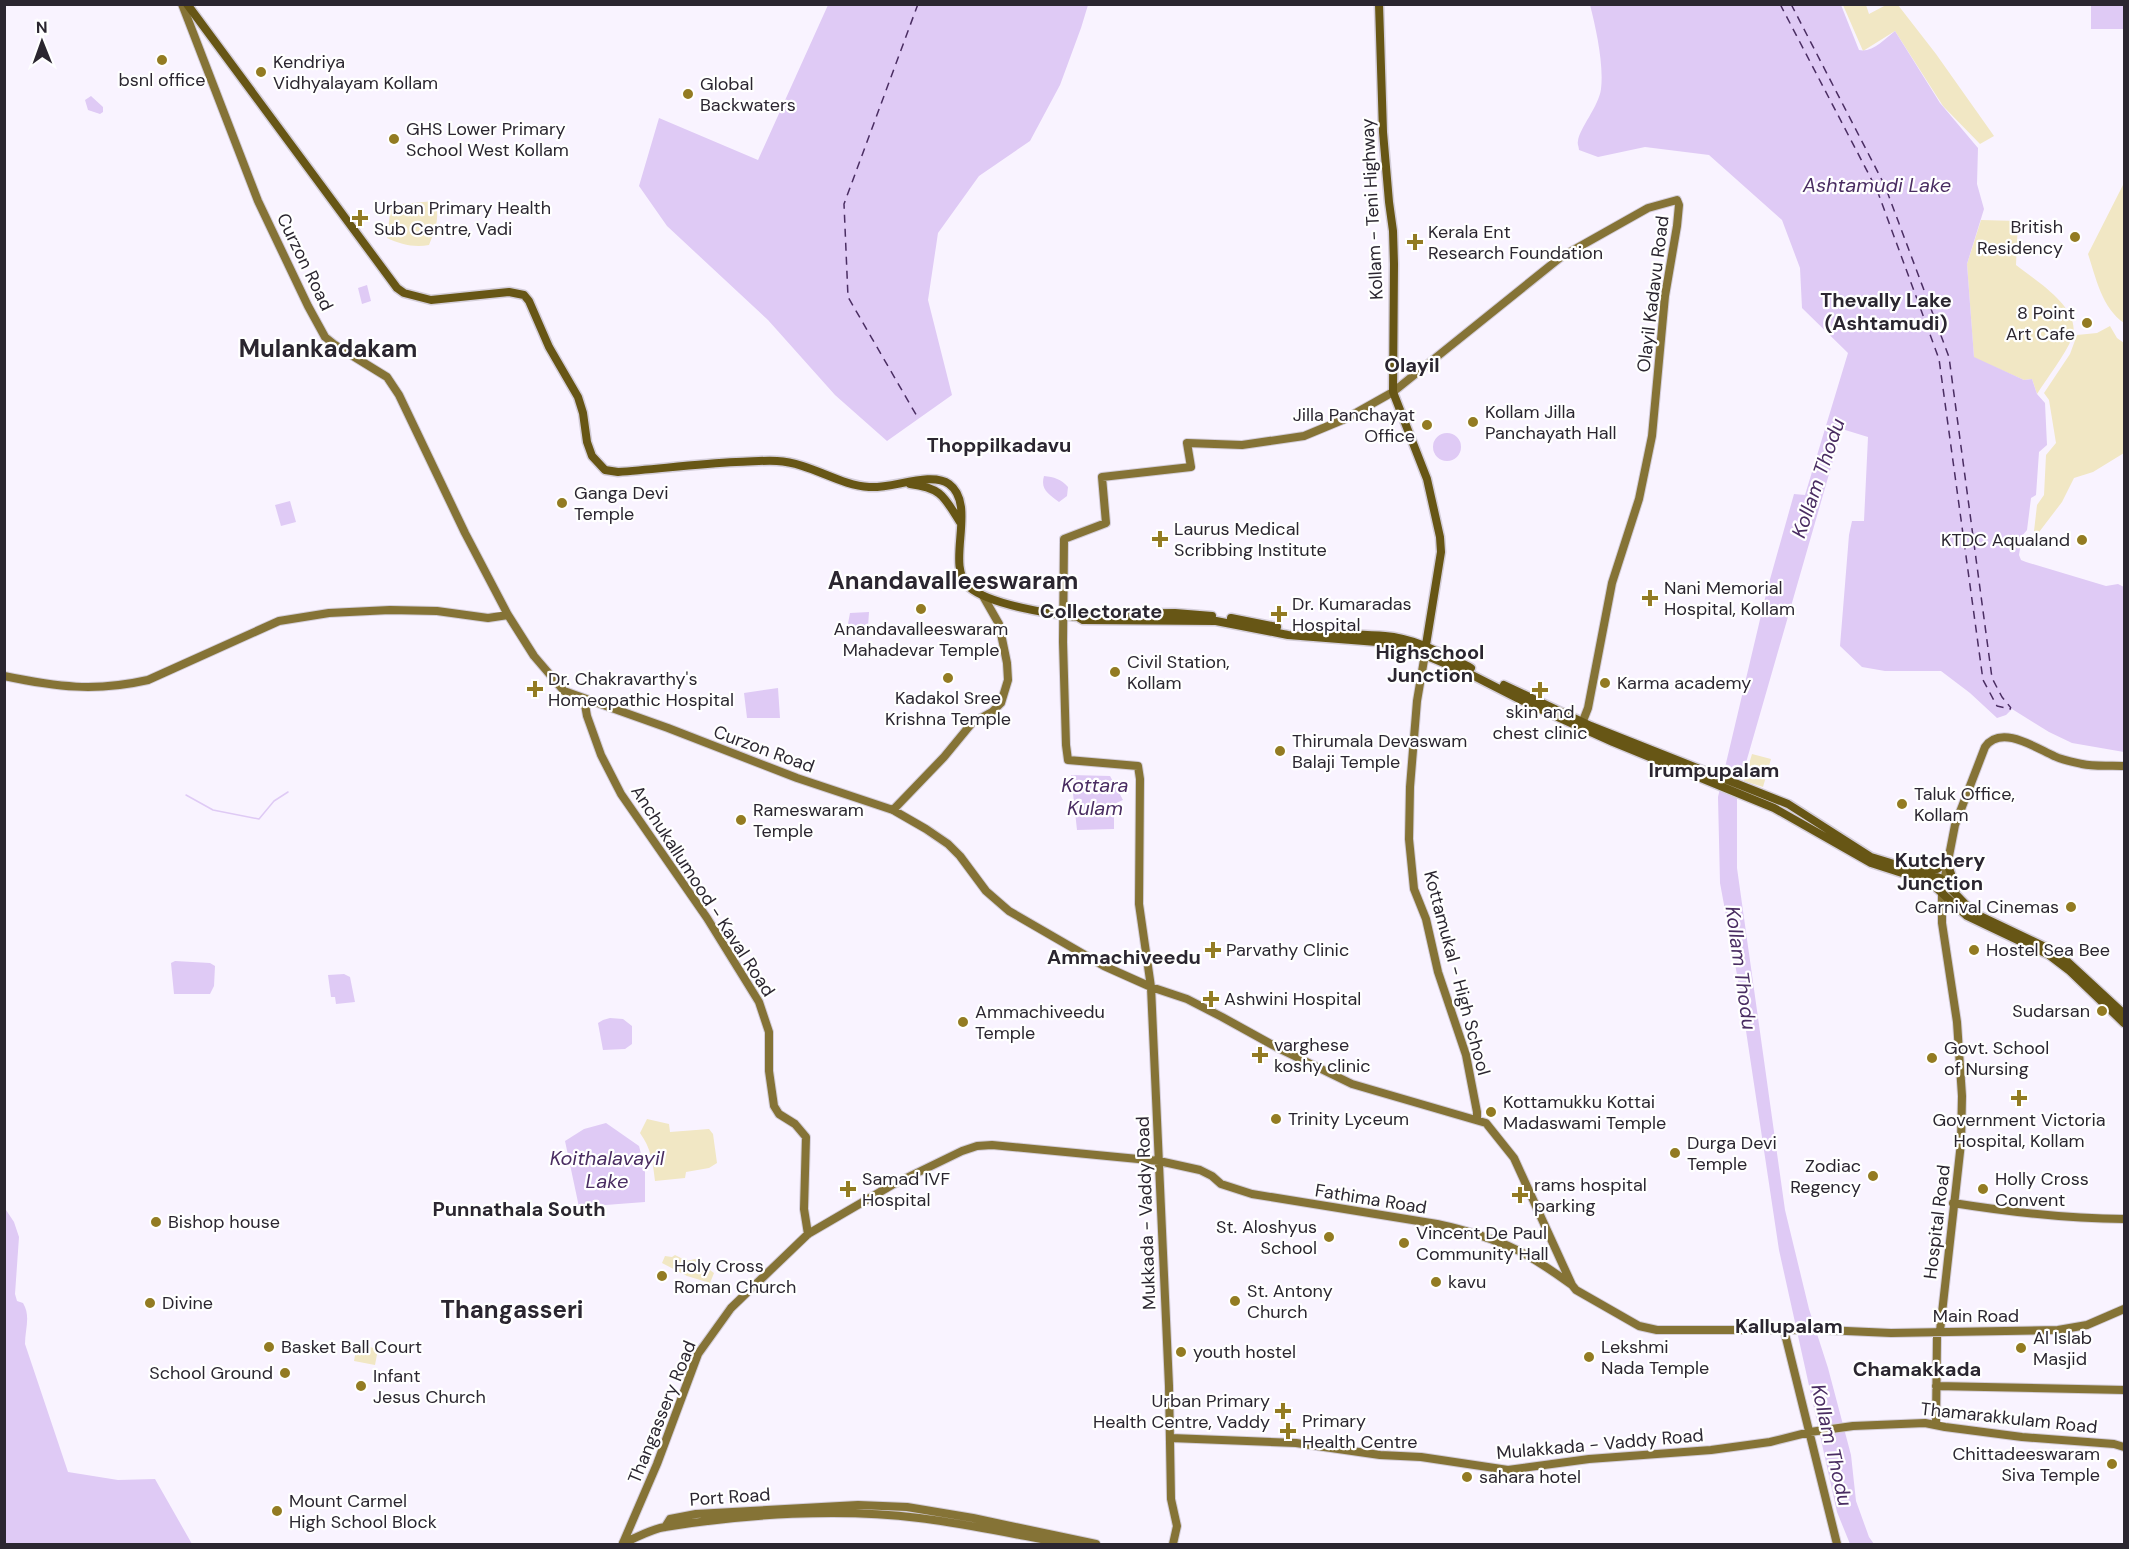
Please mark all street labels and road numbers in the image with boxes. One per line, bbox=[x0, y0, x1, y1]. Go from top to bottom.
street label: Kollam - Teni Highway bbox=[1355, 118, 1389, 300]
street label: Curzon Road bbox=[271, 209, 339, 315]
street label: Olayil Kadavu Road bbox=[1631, 214, 1675, 374]
street label: Curzon Road bbox=[710, 720, 818, 778]
street label: Anchukallumood - Kaval Road bbox=[626, 781, 780, 1001]
street label: Kottamukal - High School bbox=[1418, 868, 1496, 1078]
street label: Mukkada - Vaddy Road bbox=[1131, 1116, 1161, 1310]
street label: Hospital Road bbox=[1918, 1163, 1956, 1281]
street label: Fathima Road bbox=[1313, 1178, 1429, 1220]
street label: Main Road bbox=[1933, 1304, 2019, 1328]
street label: Thangassery Road bbox=[622, 1337, 702, 1487]
street label: Thamarakkulam Road bbox=[1919, 1397, 2099, 1439]
street label: Mulakkada - Vaddy Road bbox=[1496, 1423, 1704, 1465]
street label: Port Road bbox=[689, 1482, 771, 1512]

